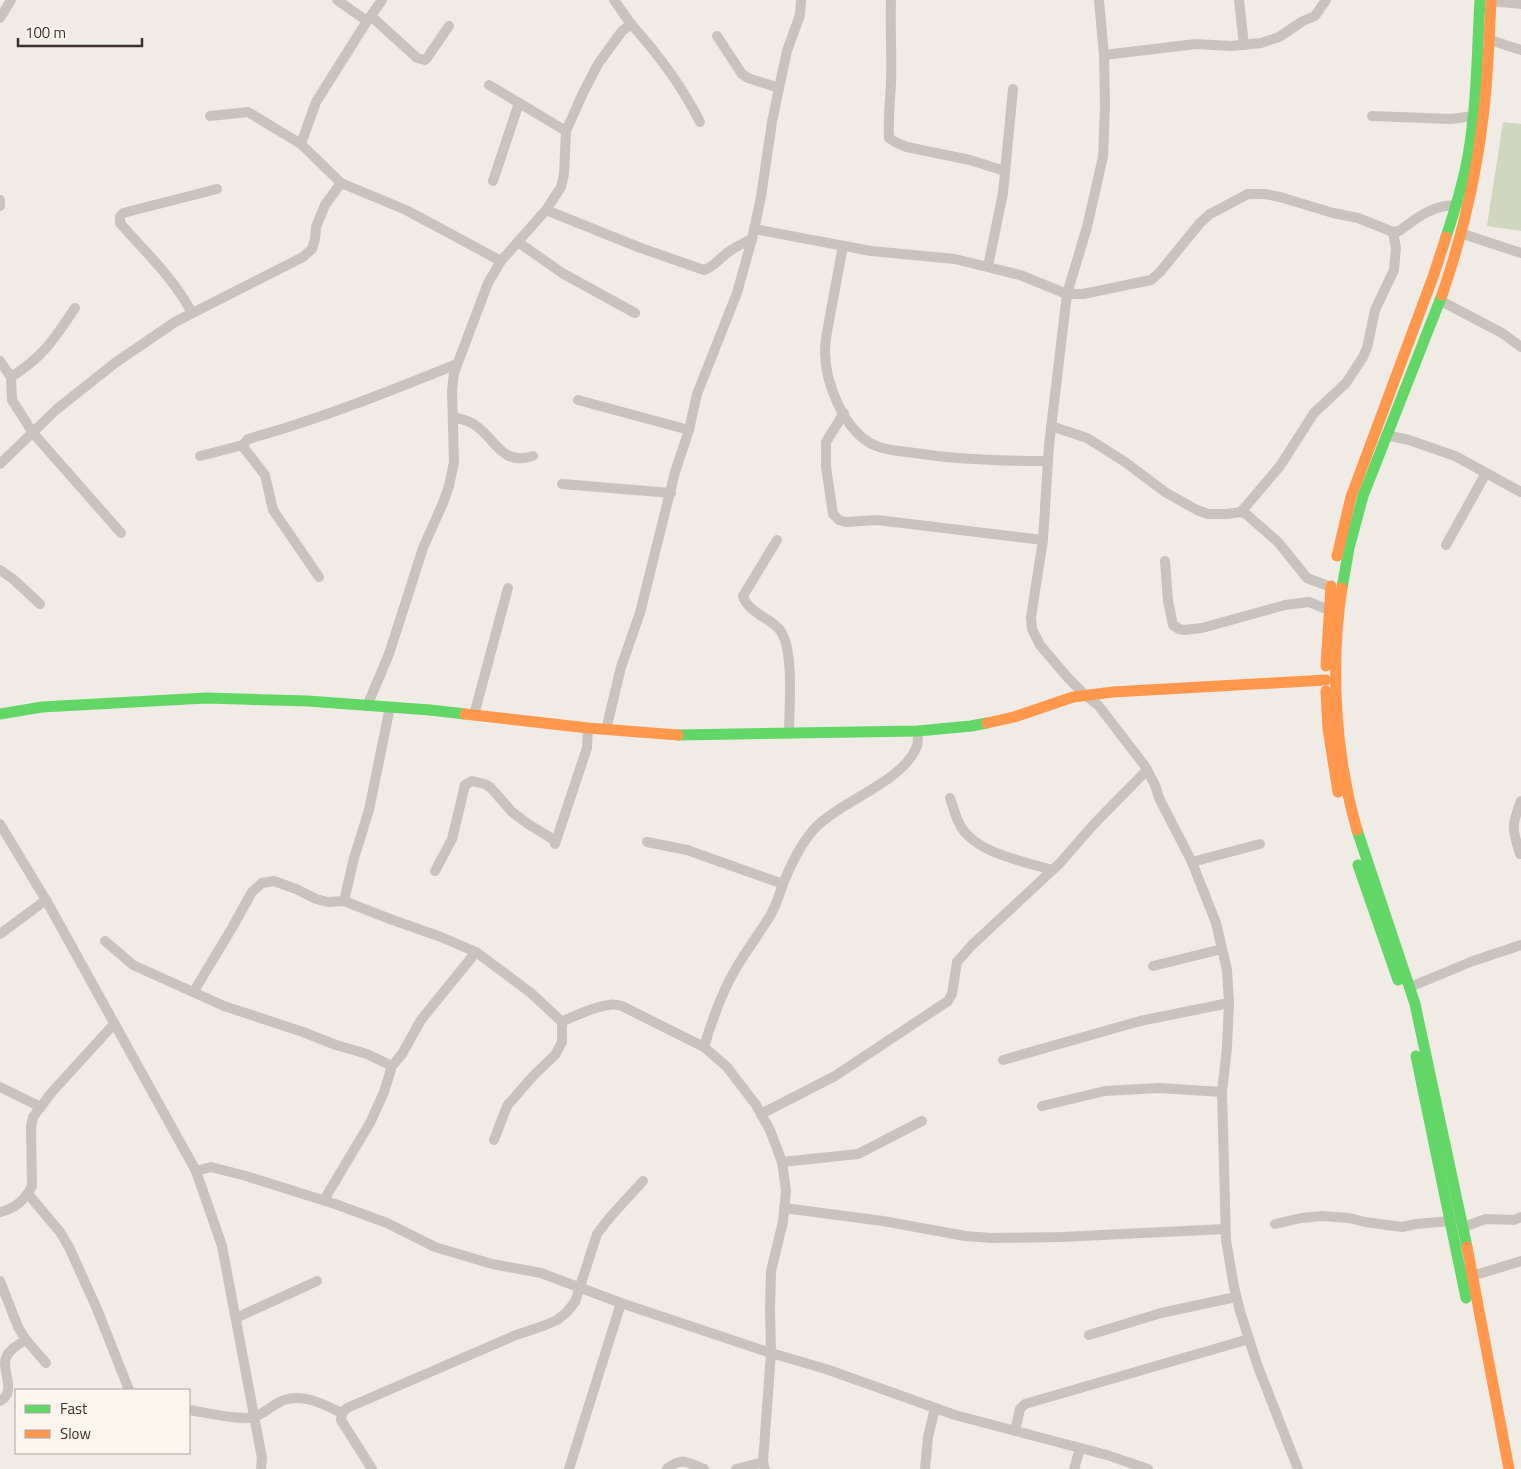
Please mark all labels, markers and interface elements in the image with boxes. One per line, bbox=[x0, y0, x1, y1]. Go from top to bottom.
scale bar bbox=[18, 15, 141, 47]
text: 100 m bbox=[25, 21, 66, 44]
legend bbox=[15, 1389, 190, 1454]
text: Fast bbox=[60, 1397, 88, 1420]
text: Slow bbox=[60, 1422, 91, 1445]

